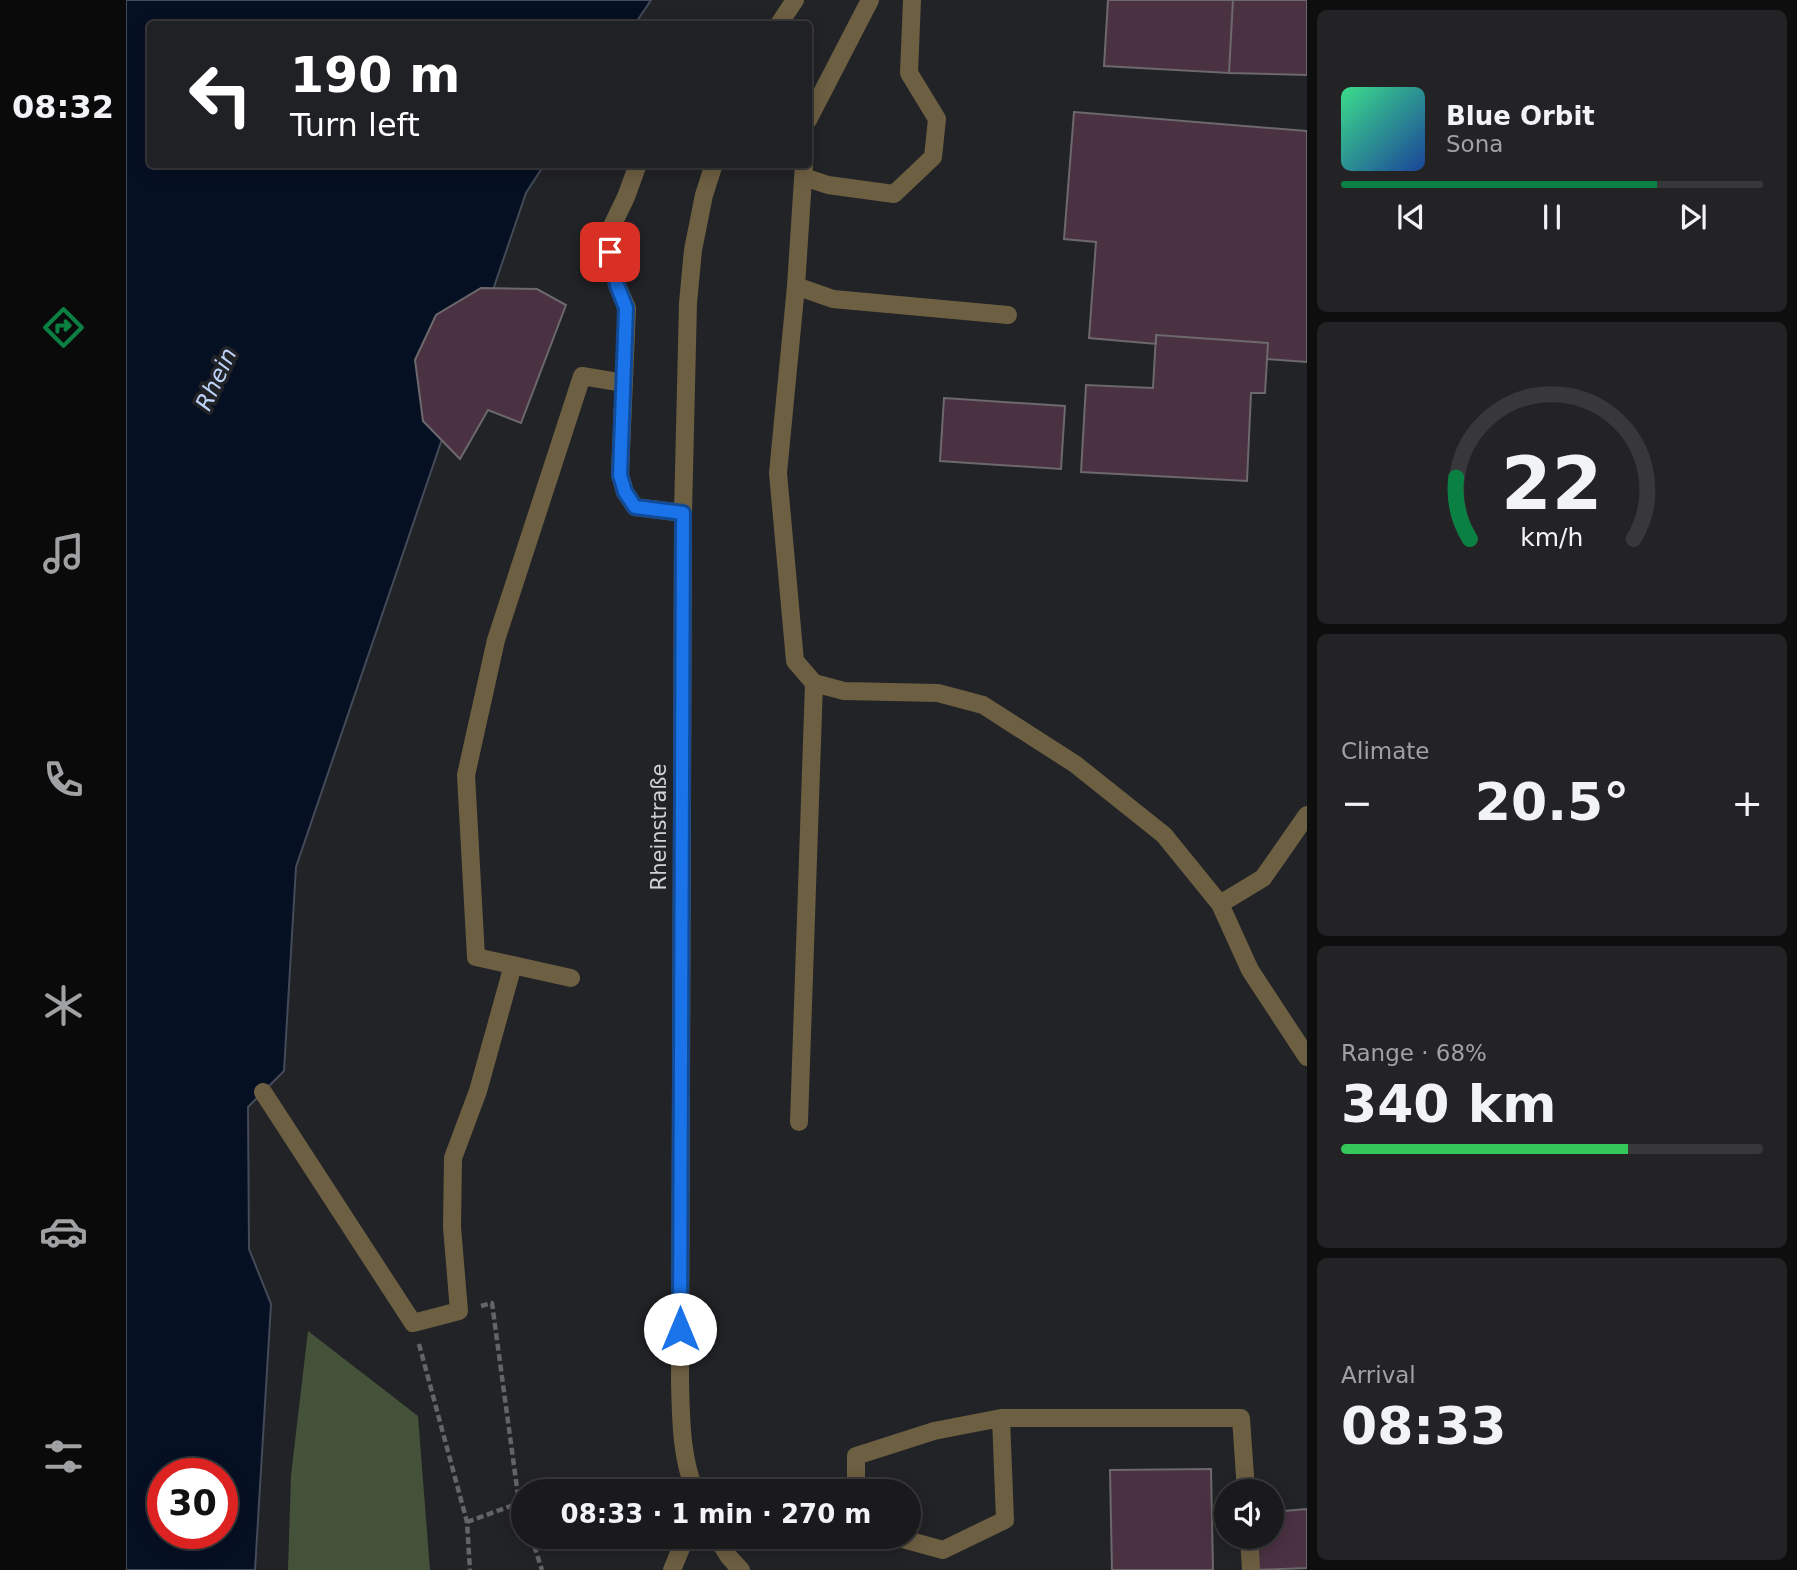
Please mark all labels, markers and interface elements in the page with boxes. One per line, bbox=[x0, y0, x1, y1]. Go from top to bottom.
text: 190 m bbox=[290, 47, 460, 104]
icon: left bbox=[175, 49, 266, 140]
text: 08:32 bbox=[12, 88, 114, 126]
text: Blue Orbit bbox=[1446, 101, 1595, 131]
text: Turn left bbox=[290, 106, 420, 144]
text: Sona bbox=[1446, 131, 1503, 157]
icon: previous bbox=[1392, 198, 1430, 236]
icon: pause bbox=[1533, 198, 1571, 236]
icon: next bbox=[1674, 198, 1712, 236]
pin bbox=[580, 222, 640, 282]
icon: arrive bbox=[591, 233, 629, 271]
icon: directions bbox=[39, 303, 88, 352]
water label: Rhein bbox=[190, 344, 242, 414]
text: 22 bbox=[1501, 441, 1603, 526]
text: km/h bbox=[1520, 523, 1584, 552]
icon: music bbox=[39, 529, 88, 578]
text: Climate bbox=[1341, 738, 1430, 764]
icon: phone bbox=[39, 755, 88, 804]
street label: Rheinstraße bbox=[647, 764, 671, 890]
text: 20.5° bbox=[1475, 772, 1629, 832]
text: − bbox=[1341, 781, 1373, 825]
text: + bbox=[1731, 781, 1763, 825]
icon: climate bbox=[39, 981, 88, 1030]
text: Range · 68% bbox=[1341, 1040, 1487, 1066]
text: 340 km bbox=[1341, 1074, 1556, 1134]
icon: car bbox=[39, 1207, 88, 1256]
position arrow bbox=[643, 1292, 717, 1366]
text: Arrival bbox=[1341, 1362, 1416, 1388]
text: 08:33 bbox=[1341, 1396, 1507, 1456]
icon: filters bbox=[39, 1432, 88, 1481]
speed limit sign: 30 bbox=[147, 1458, 238, 1549]
map controls bbox=[1214, 1479, 1284, 1549]
button: sound bbox=[1214, 1479, 1284, 1549]
text: 08:33 · 1 min · 270 m bbox=[561, 1499, 871, 1529]

